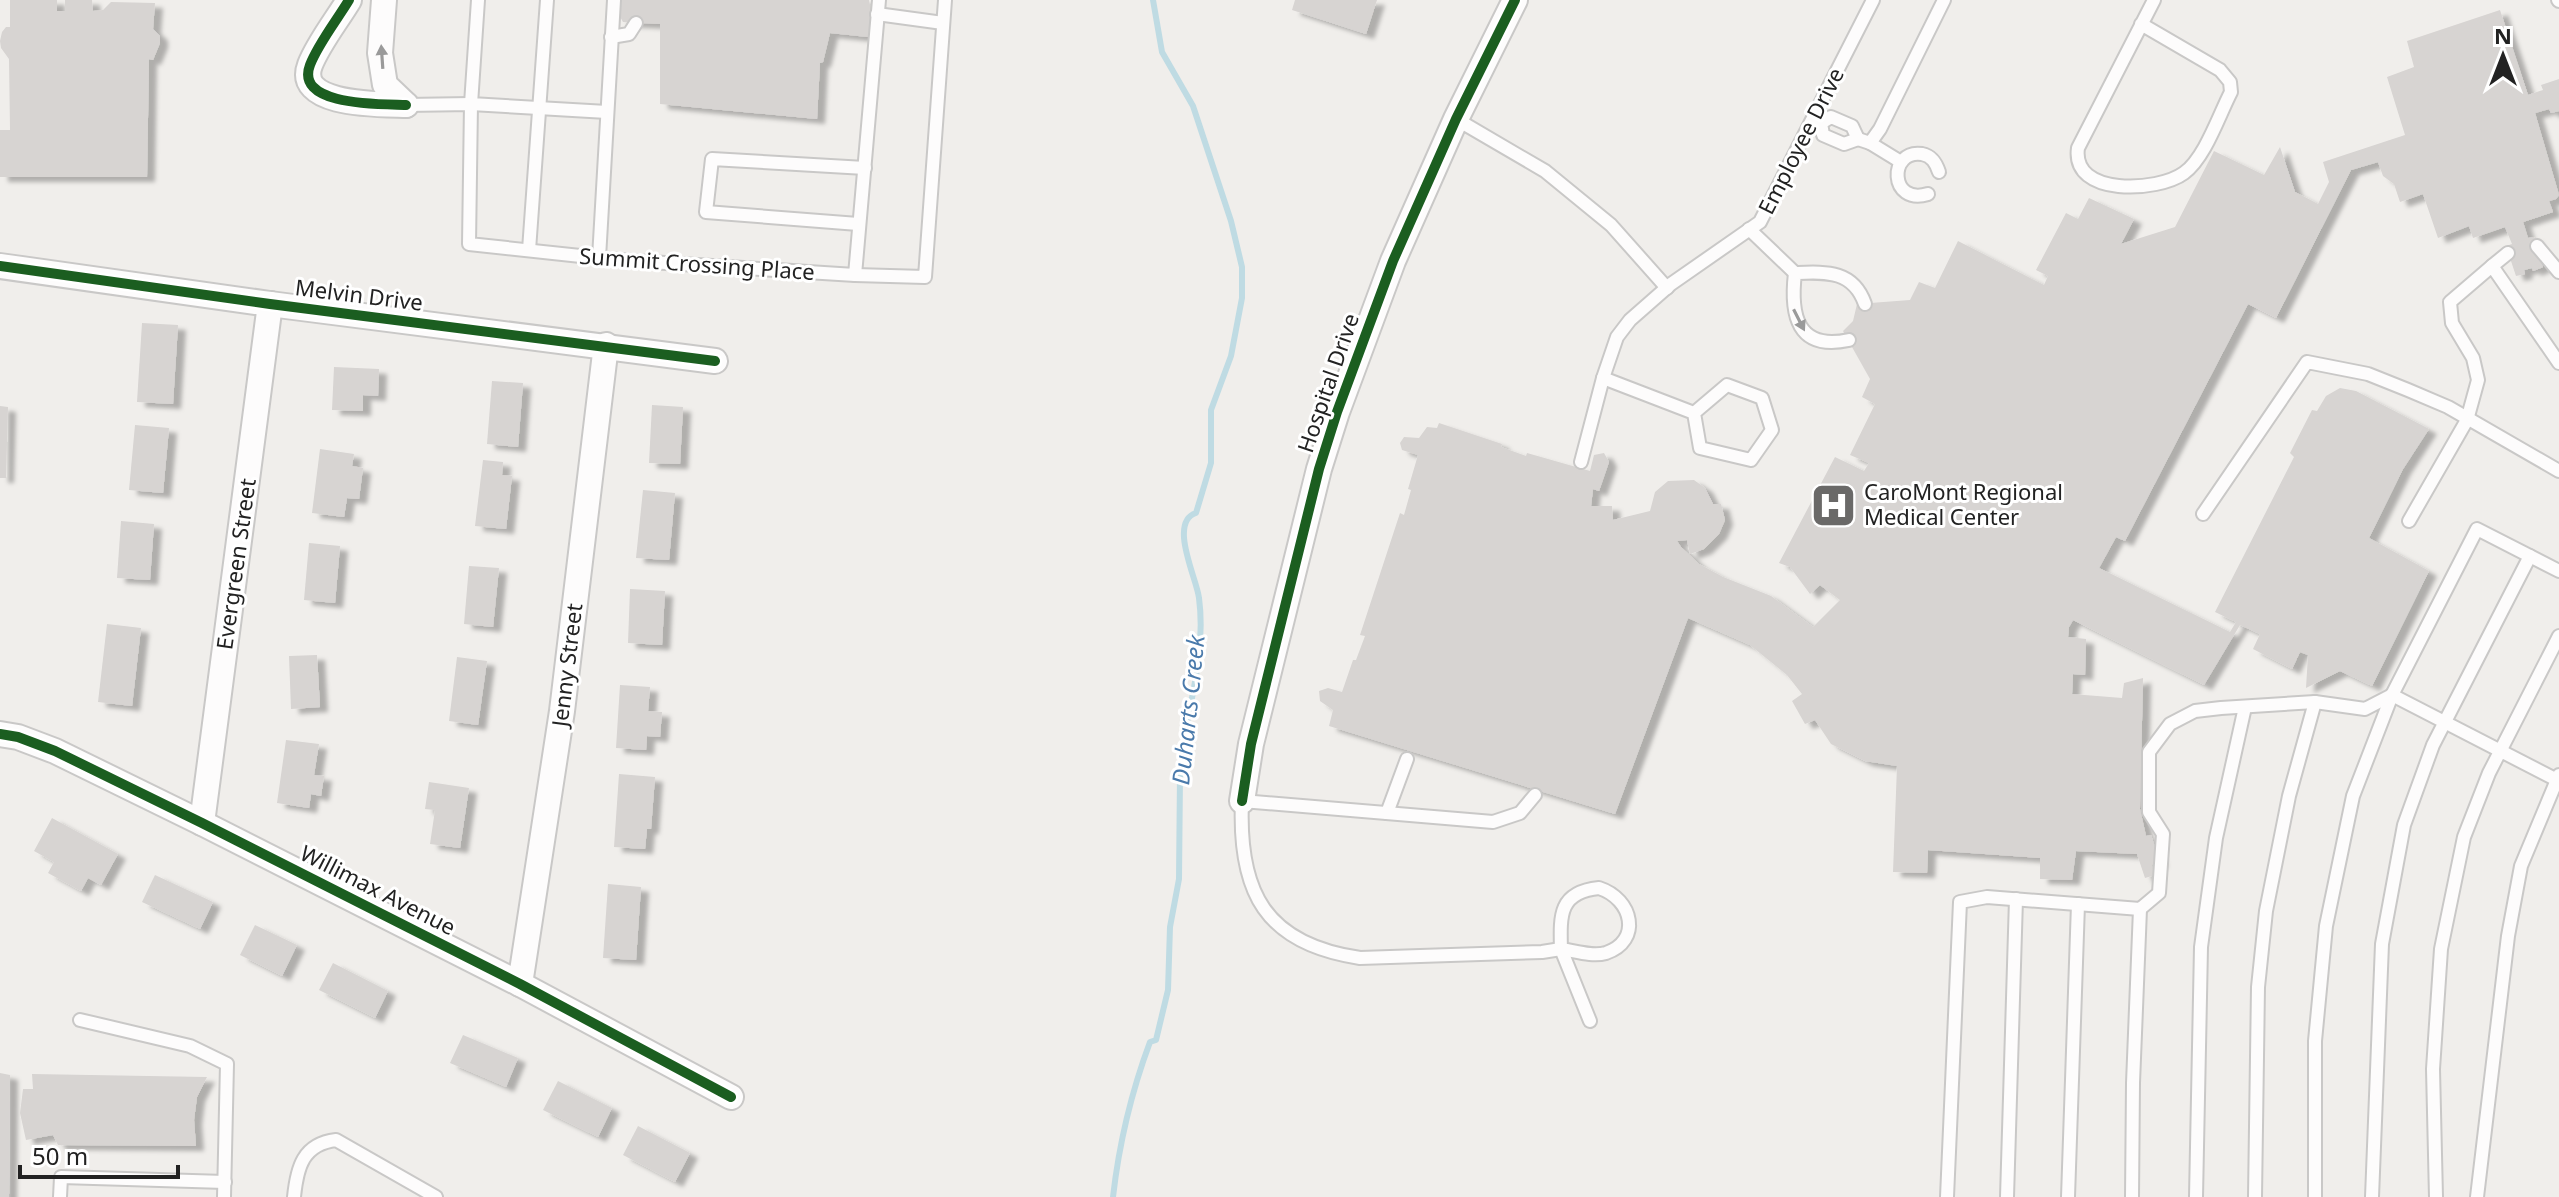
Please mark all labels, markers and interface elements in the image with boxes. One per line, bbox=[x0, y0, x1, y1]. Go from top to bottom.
north arrow bbox=[2463, 16, 2543, 96]
text: N bbox=[2494, 20, 2512, 50]
one-way arrow bbox=[375, 44, 388, 69]
street label: Employee Drive bbox=[1750, 62, 1850, 219]
street label: Summit Crossing Place bbox=[578, 240, 816, 286]
street label: Melvin Drive bbox=[293, 271, 425, 317]
street label: Hospital Drive bbox=[1289, 309, 1365, 456]
one-way arrow bbox=[1792, 309, 1806, 331]
street label: Evergreen Street bbox=[208, 476, 262, 651]
place label: CaroMont Regional Medical Center bbox=[1864, 476, 2063, 531]
hospital icon: CaroMont Regional Medical Center bbox=[1809, 481, 1857, 529]
street label: Jenny Street bbox=[543, 601, 588, 730]
water label: Duharts Creek bbox=[1163, 632, 1212, 786]
street label: Willimax Avenue bbox=[296, 837, 461, 941]
scale bar bbox=[20, 1129, 178, 1179]
text: 50 m bbox=[32, 1139, 88, 1172]

